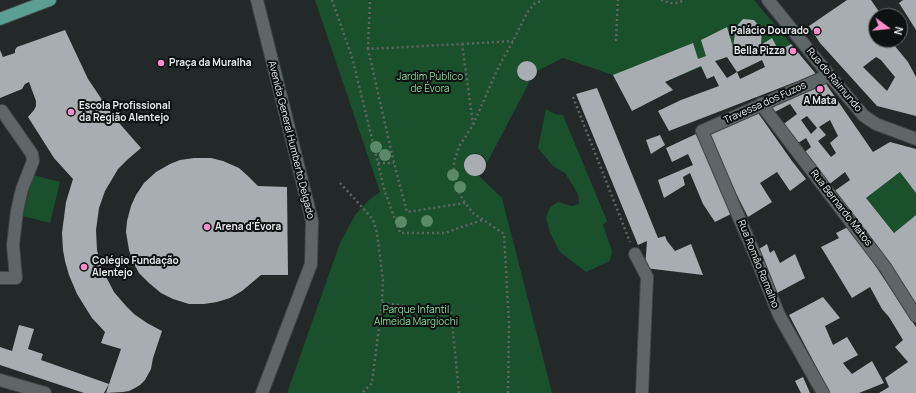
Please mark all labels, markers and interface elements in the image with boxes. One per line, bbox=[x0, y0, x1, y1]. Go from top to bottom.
north arrow bbox=[868, 8, 908, 48]
place label: Palácio Dourado bbox=[730, 25, 809, 37]
text: N bbox=[891, 25, 907, 37]
marker: Palácio Dourado bbox=[812, 26, 822, 36]
place label: Bella Pizza bbox=[734, 45, 785, 57]
marker: Bella Pizza bbox=[788, 46, 798, 56]
street label: Rua do Raimundo bbox=[804, 46, 864, 114]
place label: Praça da Muralha bbox=[169, 57, 252, 69]
marker: Praça da Muralha bbox=[156, 58, 166, 68]
street label: Avenida General Humberto Delgado bbox=[266, 60, 316, 220]
park label: Jardim Público de Évora bbox=[397, 71, 463, 94]
street label: Travessa dos Fuzos bbox=[722, 79, 808, 127]
marker: A Mata bbox=[815, 84, 825, 94]
place label: A Mata bbox=[803, 95, 837, 107]
place label: Escola Profissional da Região Alentejo bbox=[79, 100, 170, 124]
marker: Escola Profissional da Região Alentejo bbox=[66, 107, 76, 117]
street label: Rua Bernardo Matos bbox=[808, 168, 874, 248]
street label: Rua Romão Ramalho bbox=[735, 218, 781, 310]
place label: Arena d'Évora bbox=[215, 221, 281, 233]
marker: Arena d'Évora bbox=[202, 222, 212, 232]
place label: Colégio Fundação Alentejo bbox=[92, 255, 179, 278]
marker: Colégio Fundação Alentejo bbox=[79, 262, 89, 272]
park label: Parque Infantil Almeida Margiochi bbox=[374, 304, 458, 328]

